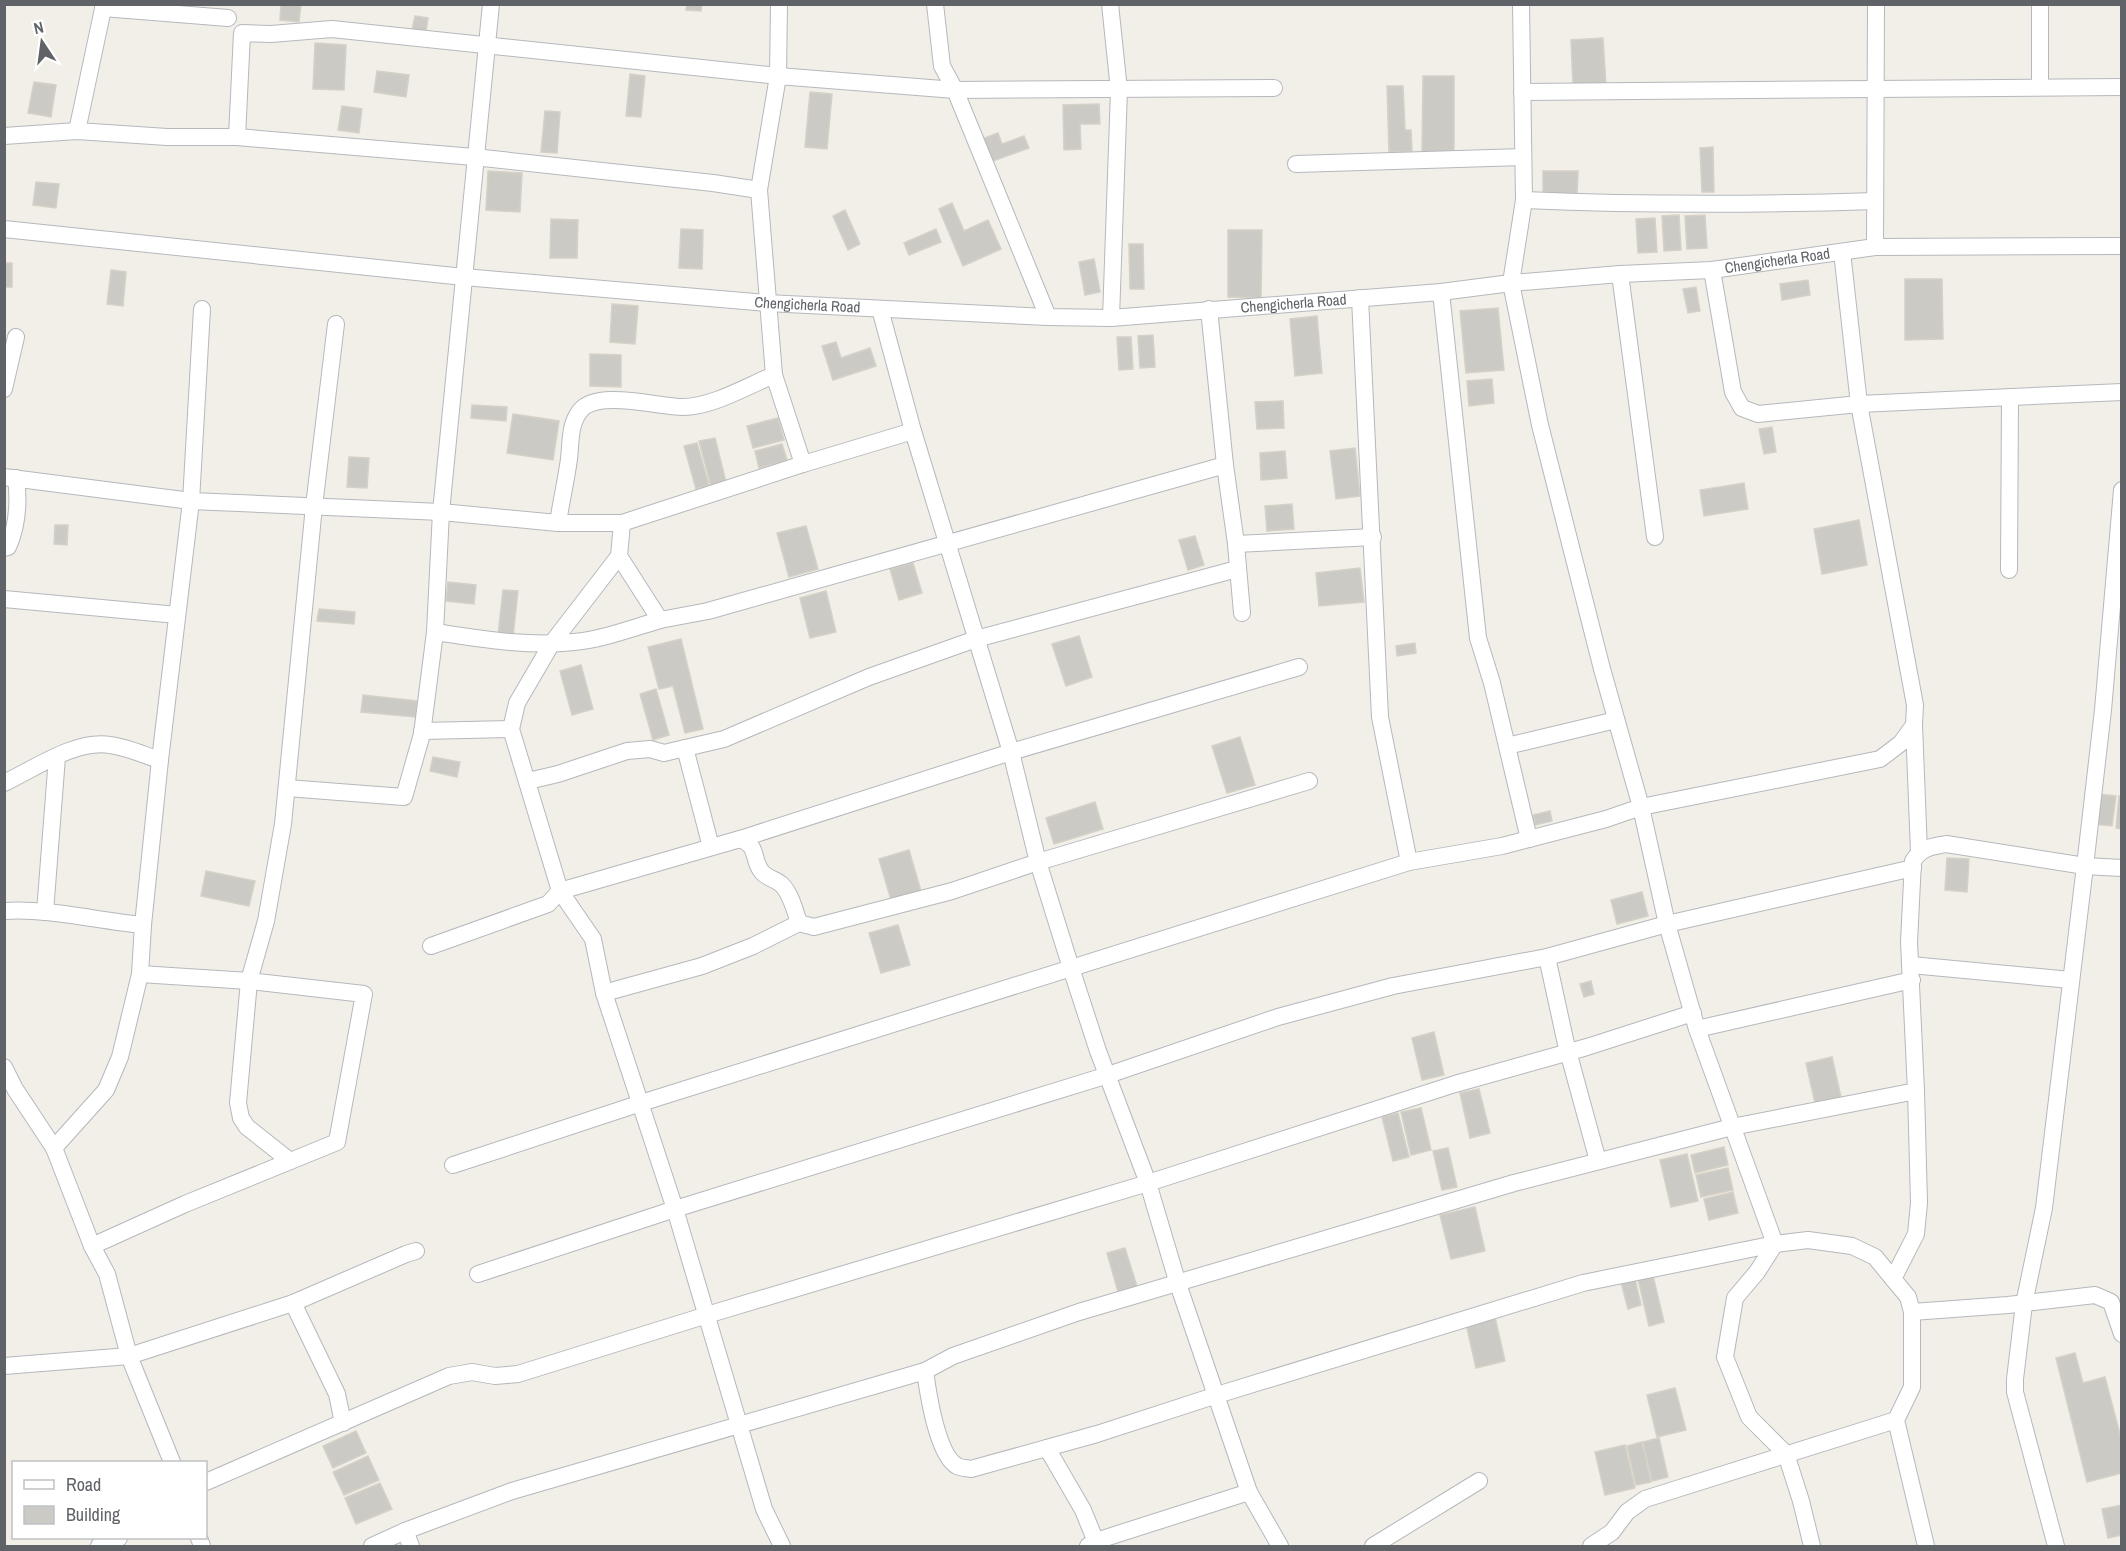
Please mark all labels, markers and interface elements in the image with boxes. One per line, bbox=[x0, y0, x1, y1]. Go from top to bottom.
north arrow bbox=[12, 12, 72, 72]
text: N bbox=[32, 16, 46, 39]
street label: Chengicherla Road bbox=[1723, 242, 1831, 278]
street label: Chengicherla Road bbox=[1240, 288, 1347, 318]
street label: Chengicherla Road bbox=[754, 291, 861, 318]
legend bbox=[12, 1461, 207, 1539]
text: Road bbox=[66, 1472, 101, 1497]
text: Building bbox=[66, 1502, 121, 1527]

